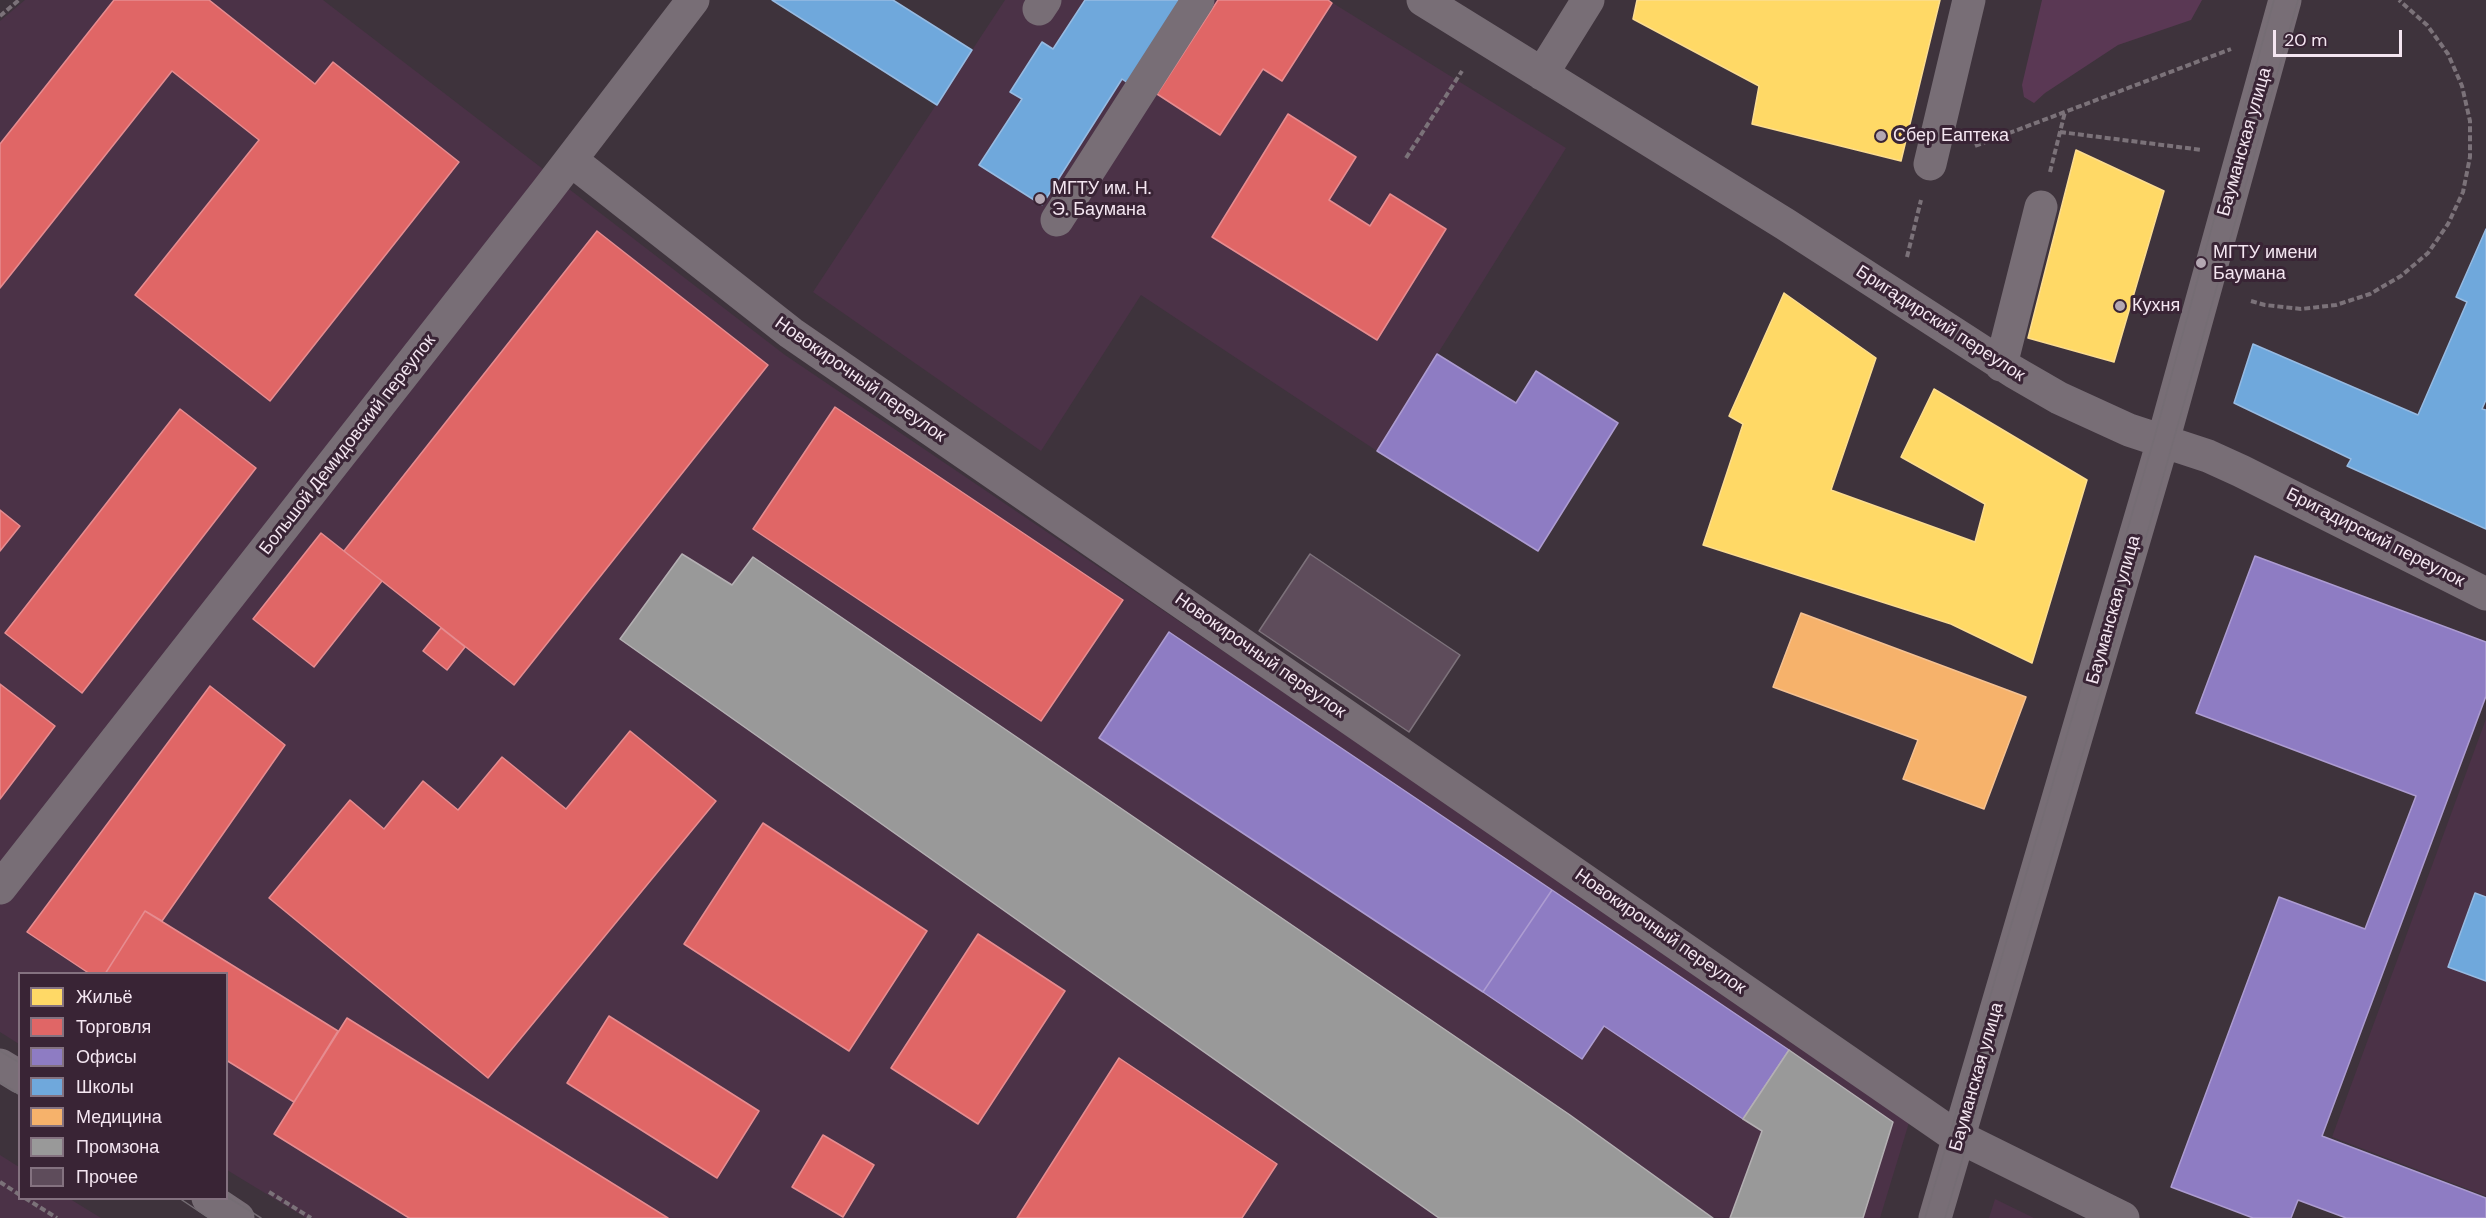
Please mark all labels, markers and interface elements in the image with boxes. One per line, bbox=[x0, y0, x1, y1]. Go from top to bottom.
scale bar bbox=[2276, 18, 2405, 56]
text: 20 m bbox=[2284, 28, 2327, 52]
street label: Бауманская улица bbox=[2213, 65, 2277, 219]
place label: Сбер Еаптека bbox=[1893, 125, 2009, 147]
marker: Сбер Еаптека bbox=[1874, 129, 1888, 143]
place label: МГТУ им. Н. Э. Баумана bbox=[1052, 178, 1151, 220]
marker: МГТУ им. Н. Э. Баумана bbox=[1033, 192, 1047, 206]
place label: МГТУ имени Баумана bbox=[2213, 242, 2317, 284]
marker: МГТУ имени Баумана bbox=[2194, 256, 2208, 270]
street label: Бригадирский переулок bbox=[1851, 261, 2029, 387]
place label: Кухня bbox=[2132, 295, 2180, 317]
marker: Кухня bbox=[2113, 299, 2127, 313]
street label: Новокирочный переулок bbox=[770, 313, 950, 447]
street label: Большой Демидовский переулок bbox=[255, 331, 441, 559]
street label: Бригадирский переулок bbox=[2282, 484, 2468, 592]
street label: Бауманская улица bbox=[2082, 533, 2146, 687]
street label: Новокирочный переулок bbox=[1170, 589, 1350, 723]
street label: Новокирочный переулок bbox=[1570, 865, 1750, 999]
legend bbox=[18, 972, 228, 1200]
text: Жильё bbox=[76, 985, 133, 1009]
street label: Бауманская улица bbox=[1945, 1000, 2009, 1154]
text: Торговля bbox=[76, 1015, 151, 1039]
text: Офисы bbox=[76, 1045, 137, 1069]
text: Школы bbox=[76, 1075, 134, 1099]
text: Медицина bbox=[76, 1105, 162, 1129]
text: Промзона bbox=[76, 1135, 159, 1159]
text: Прочее bbox=[76, 1165, 138, 1189]

